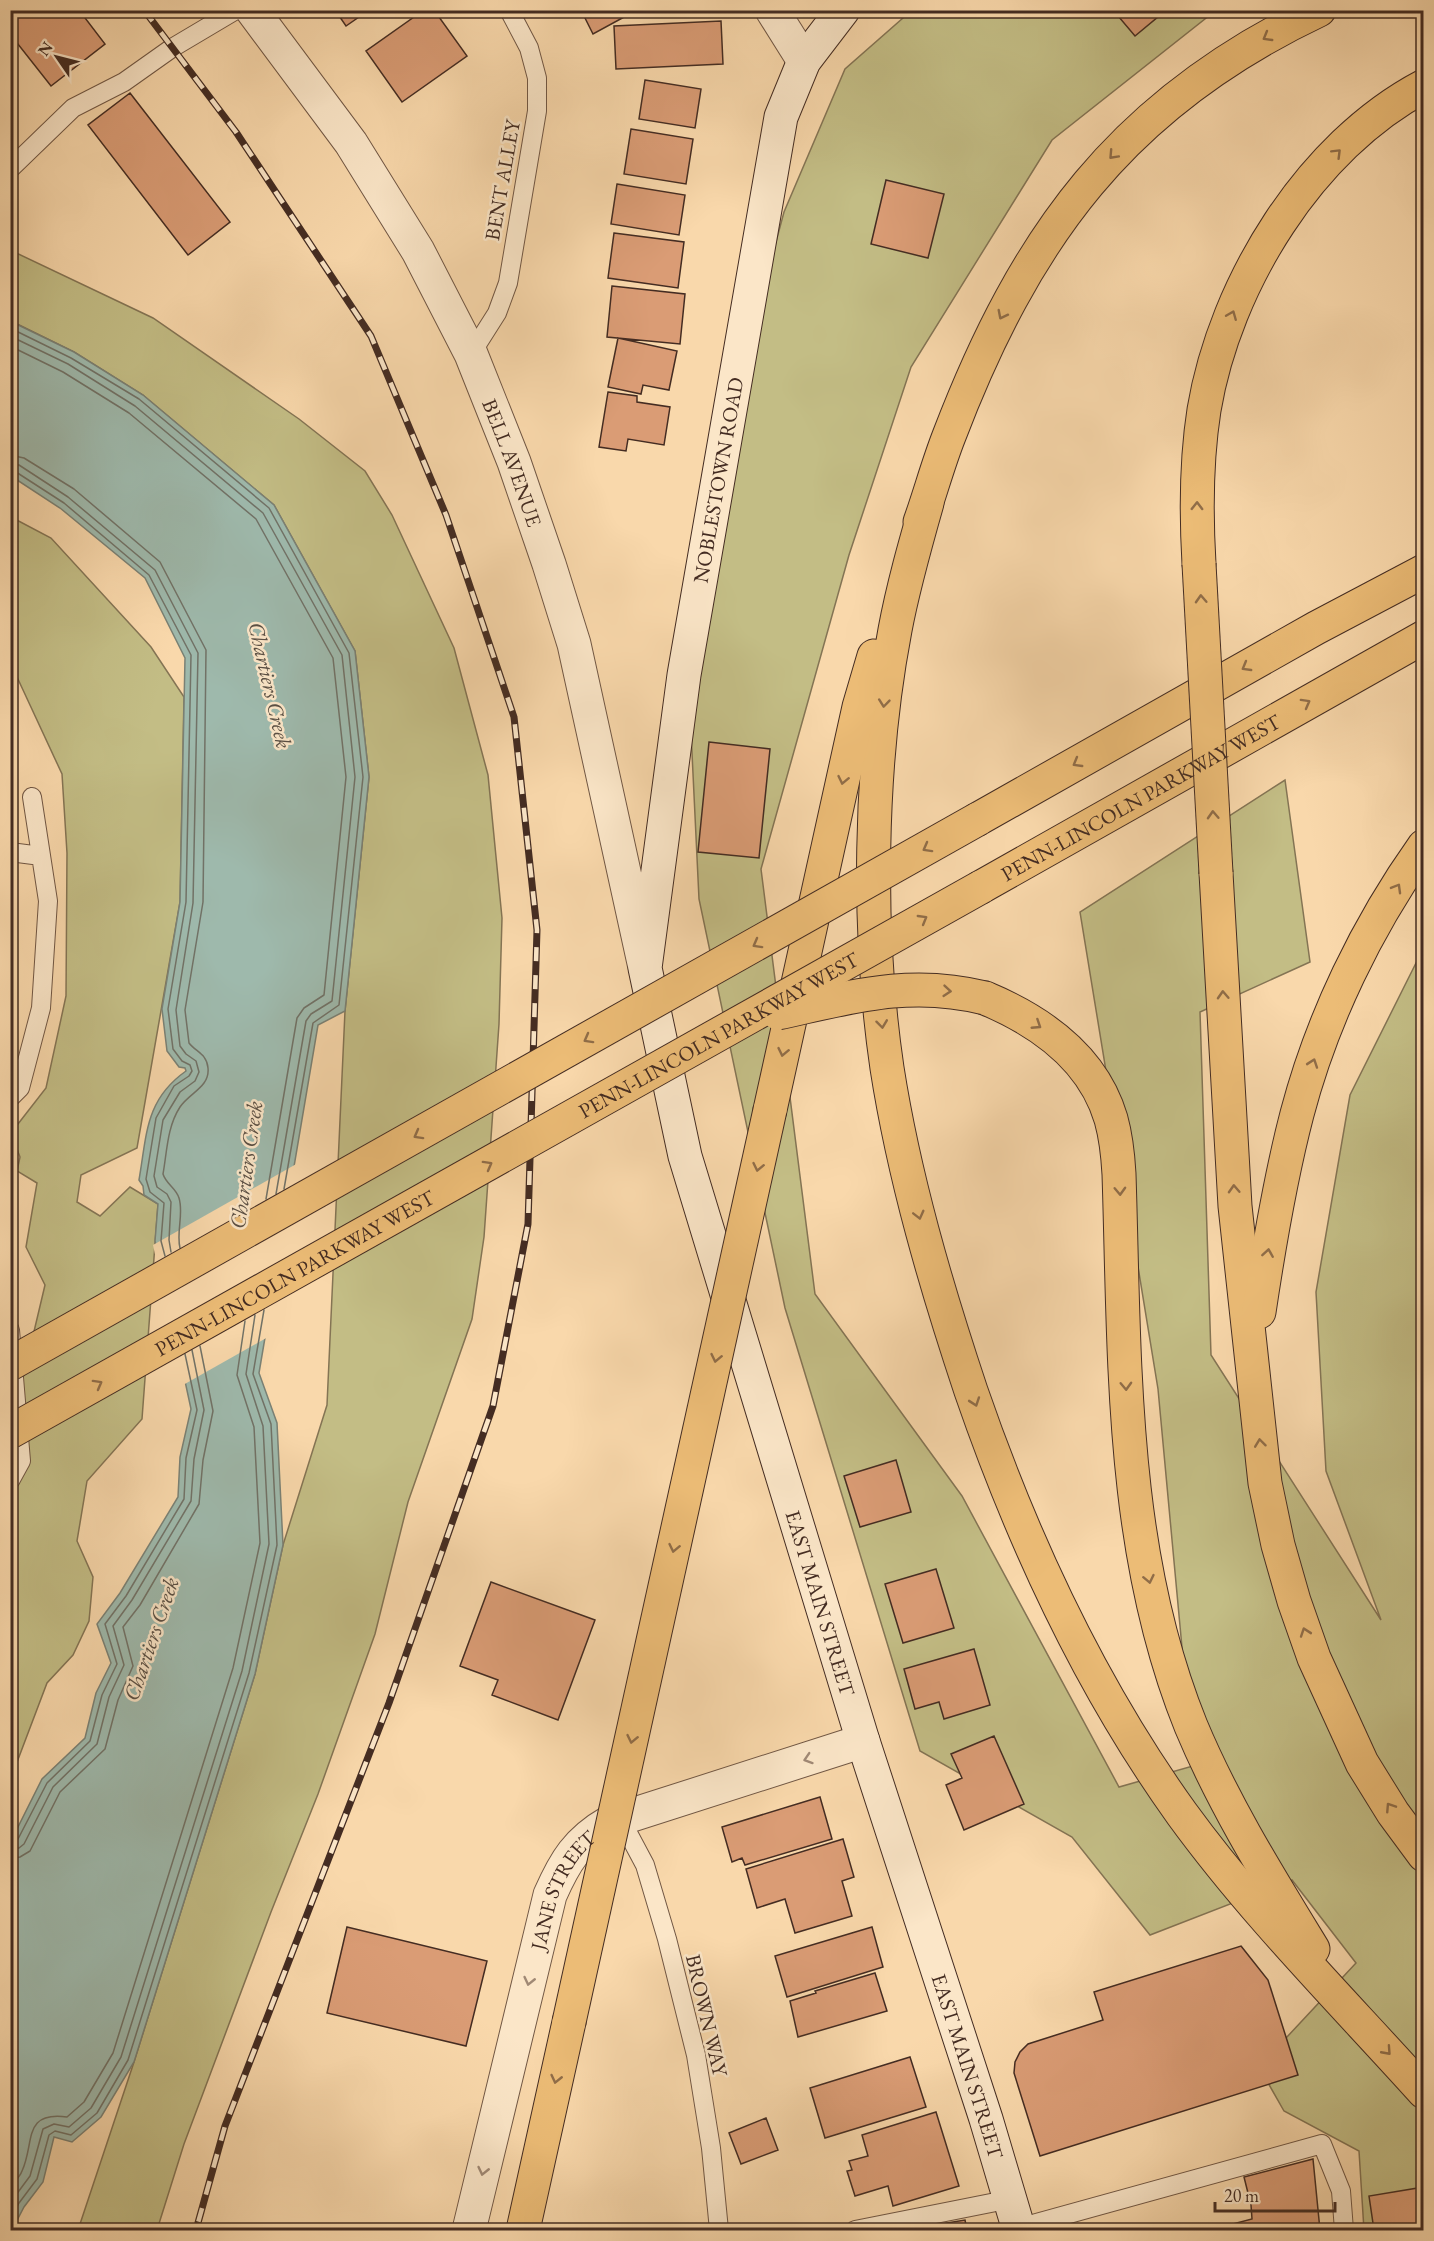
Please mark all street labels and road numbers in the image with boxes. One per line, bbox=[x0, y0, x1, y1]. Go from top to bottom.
street label: BENT ALLEY bbox=[478, 116, 526, 242]
street label: NOBLESTOWN ROAD bbox=[687, 375, 749, 585]
street label: BELL AVENUE bbox=[477, 395, 549, 530]
street label: PENN-LINCOLN PARKWAY WEST bbox=[996, 707, 1286, 887]
street label: PENN-LINCOLN PARKWAY WEST bbox=[573, 945, 864, 1124]
street label: PENN-LINCOLN PARKWAY WEST bbox=[149, 1183, 440, 1362]
street label: EAST MAIN STREET bbox=[780, 1507, 862, 1700]
street label: JANE STREET bbox=[523, 1823, 601, 1955]
street label: BROWN WAY bbox=[680, 1951, 735, 2080]
street label: EAST MAIN STREET bbox=[926, 1970, 1011, 2162]

